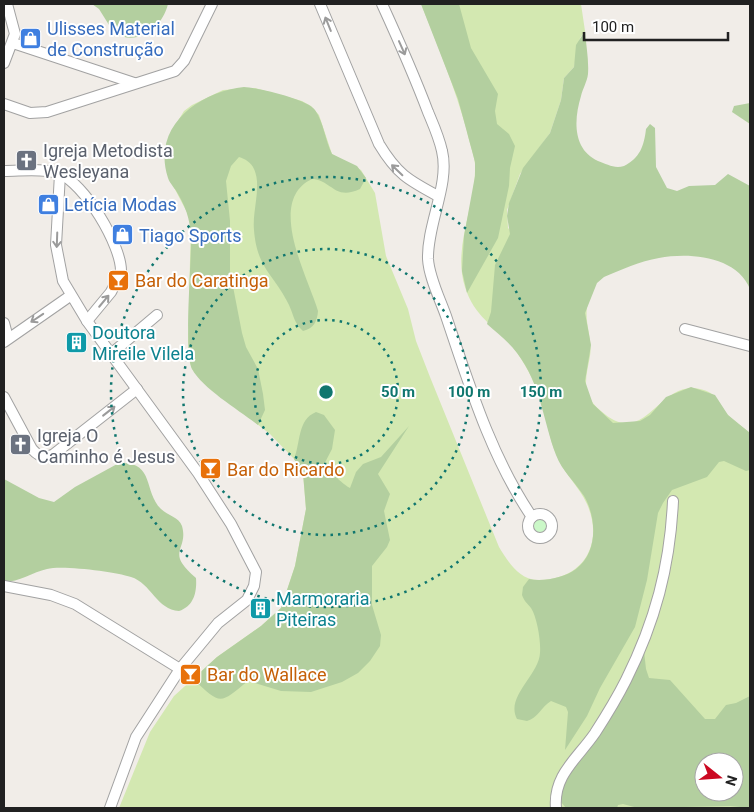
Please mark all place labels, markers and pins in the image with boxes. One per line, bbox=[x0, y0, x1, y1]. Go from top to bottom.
place label: Ulisses Material de Construção bbox=[47, 18, 175, 60]
shop icon: Ulisses Material de Construção bbox=[19, 26, 43, 50]
place label: Igreja Metodista Wesleyana bbox=[43, 140, 173, 182]
church icon: Igreja Metodista Wesleyana bbox=[15, 148, 39, 172]
shop icon: Letícia Modas bbox=[36, 192, 60, 216]
place label: Letícia Modas bbox=[64, 194, 177, 215]
shop icon: Tiago Sports bbox=[111, 223, 135, 247]
place label: Tiago Sports bbox=[139, 225, 242, 246]
bar icon: Bar do Caratinga bbox=[107, 268, 131, 292]
place label: Bar do Caratinga bbox=[135, 270, 269, 291]
place label: Doutora Mireile Vilela bbox=[92, 322, 194, 364]
building icon: Doutora Mireile Vilela bbox=[64, 330, 88, 354]
centre of rings bbox=[317, 383, 335, 401]
place label: Igreja O Caminho é Jesus bbox=[37, 425, 175, 467]
church icon: Igreja O Caminho é Jesus bbox=[9, 433, 33, 457]
bar icon: Bar do Ricardo bbox=[199, 457, 223, 481]
place label: Bar do Ricardo bbox=[227, 459, 344, 480]
place label: Marmoraria Piteiras bbox=[276, 588, 369, 630]
building icon: Marmoraria Piteiras bbox=[248, 596, 272, 620]
bar icon: Bar do Wallace bbox=[179, 662, 203, 686]
place label: Bar do Wallace bbox=[207, 664, 326, 685]

